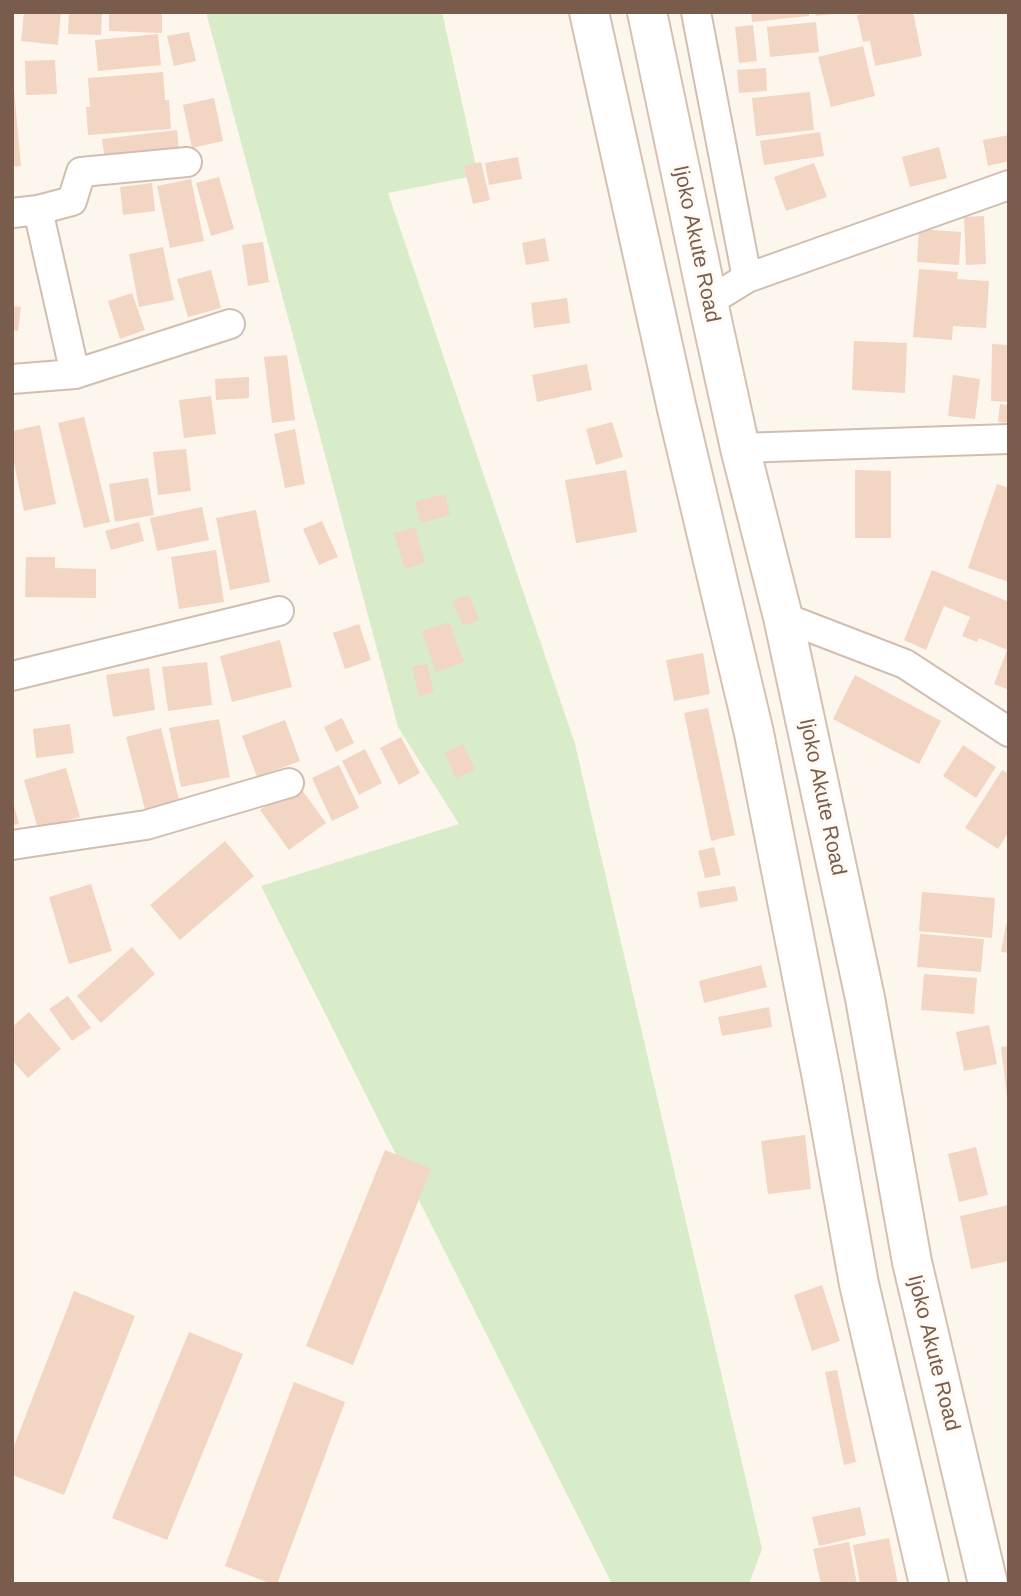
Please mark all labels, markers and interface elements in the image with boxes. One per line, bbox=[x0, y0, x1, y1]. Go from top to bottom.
street label: Ijoko Akute Road bbox=[667, 163, 725, 325]
street label: Ijoko Akute Road bbox=[793, 716, 851, 878]
street label: Ijoko Akute Road bbox=[901, 1272, 965, 1434]

